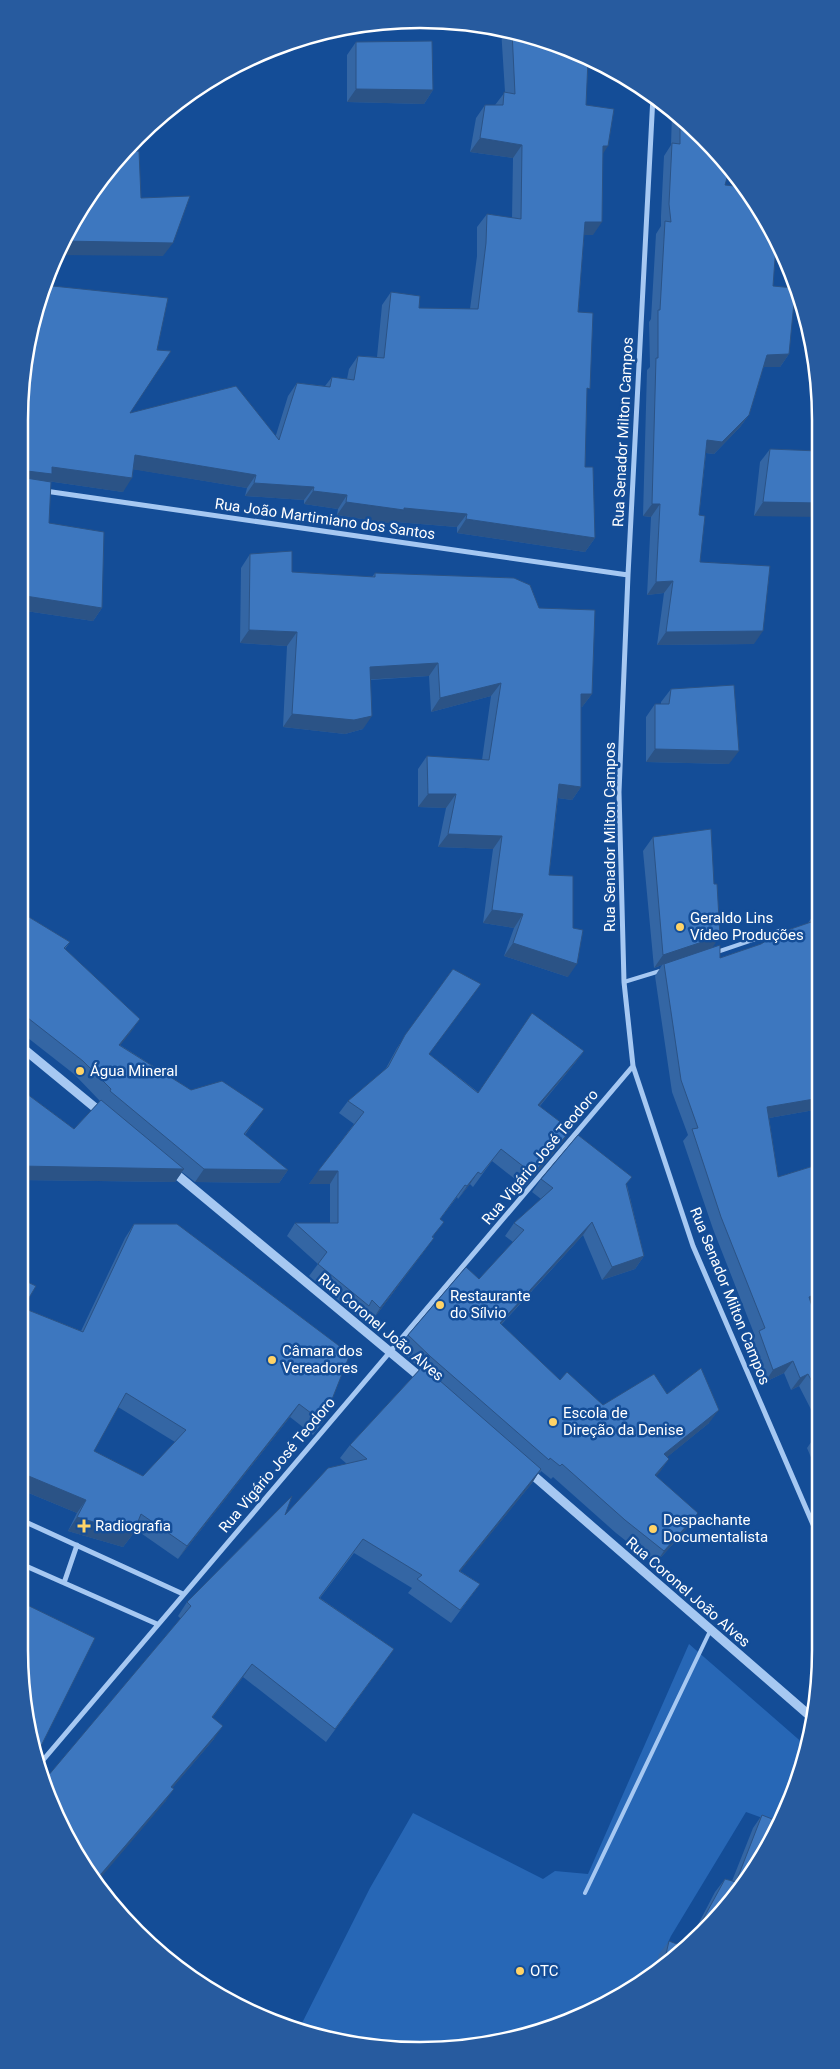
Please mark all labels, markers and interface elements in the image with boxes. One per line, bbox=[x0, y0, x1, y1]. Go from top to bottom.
street label: Rua Senador Milton Campos bbox=[609, 337, 637, 527]
street label: Rua João Martimiano dos Santos bbox=[214, 495, 436, 543]
street label: Rua Senador Milton Campos bbox=[601, 742, 619, 932]
place label: Geraldo Lins Vídeo Produções bbox=[690, 909, 804, 944]
marker: Geraldo Lins Vídeo Produções bbox=[674, 921, 686, 933]
place label: Água Mineral bbox=[90, 1062, 178, 1080]
marker: Água Mineral bbox=[74, 1065, 86, 1077]
street label: Rua Vigário José Teodoro bbox=[478, 1086, 602, 1228]
street label: Rua Senador Milton Campos bbox=[686, 1205, 774, 1387]
street label: Rua Coronel João Alves bbox=[315, 1269, 447, 1385]
place label: Restaurante do Sílvio bbox=[450, 1287, 530, 1322]
marker: Restaurante do Sílvio bbox=[434, 1299, 446, 1311]
place label: Câmara dos Vereadores bbox=[282, 1342, 363, 1377]
marker: Câmara dos Vereadores bbox=[266, 1354, 278, 1366]
street label: Rua Vigário José Teodoro bbox=[215, 1394, 339, 1536]
place label: Escola de Direção da Denise bbox=[563, 1404, 683, 1439]
marker: Escola de Direção da Denise bbox=[547, 1416, 559, 1428]
place label: Despachante Documentalista bbox=[663, 1511, 768, 1546]
place label: Radiografia bbox=[95, 1517, 171, 1535]
marker: Radiografia bbox=[77, 1519, 91, 1533]
marker: Despachante Documentalista bbox=[647, 1523, 659, 1535]
street label: Rua Coronel João Alves bbox=[622, 1533, 754, 1651]
place label: OTC bbox=[530, 1962, 559, 1980]
marker: OTC bbox=[514, 1965, 526, 1977]

